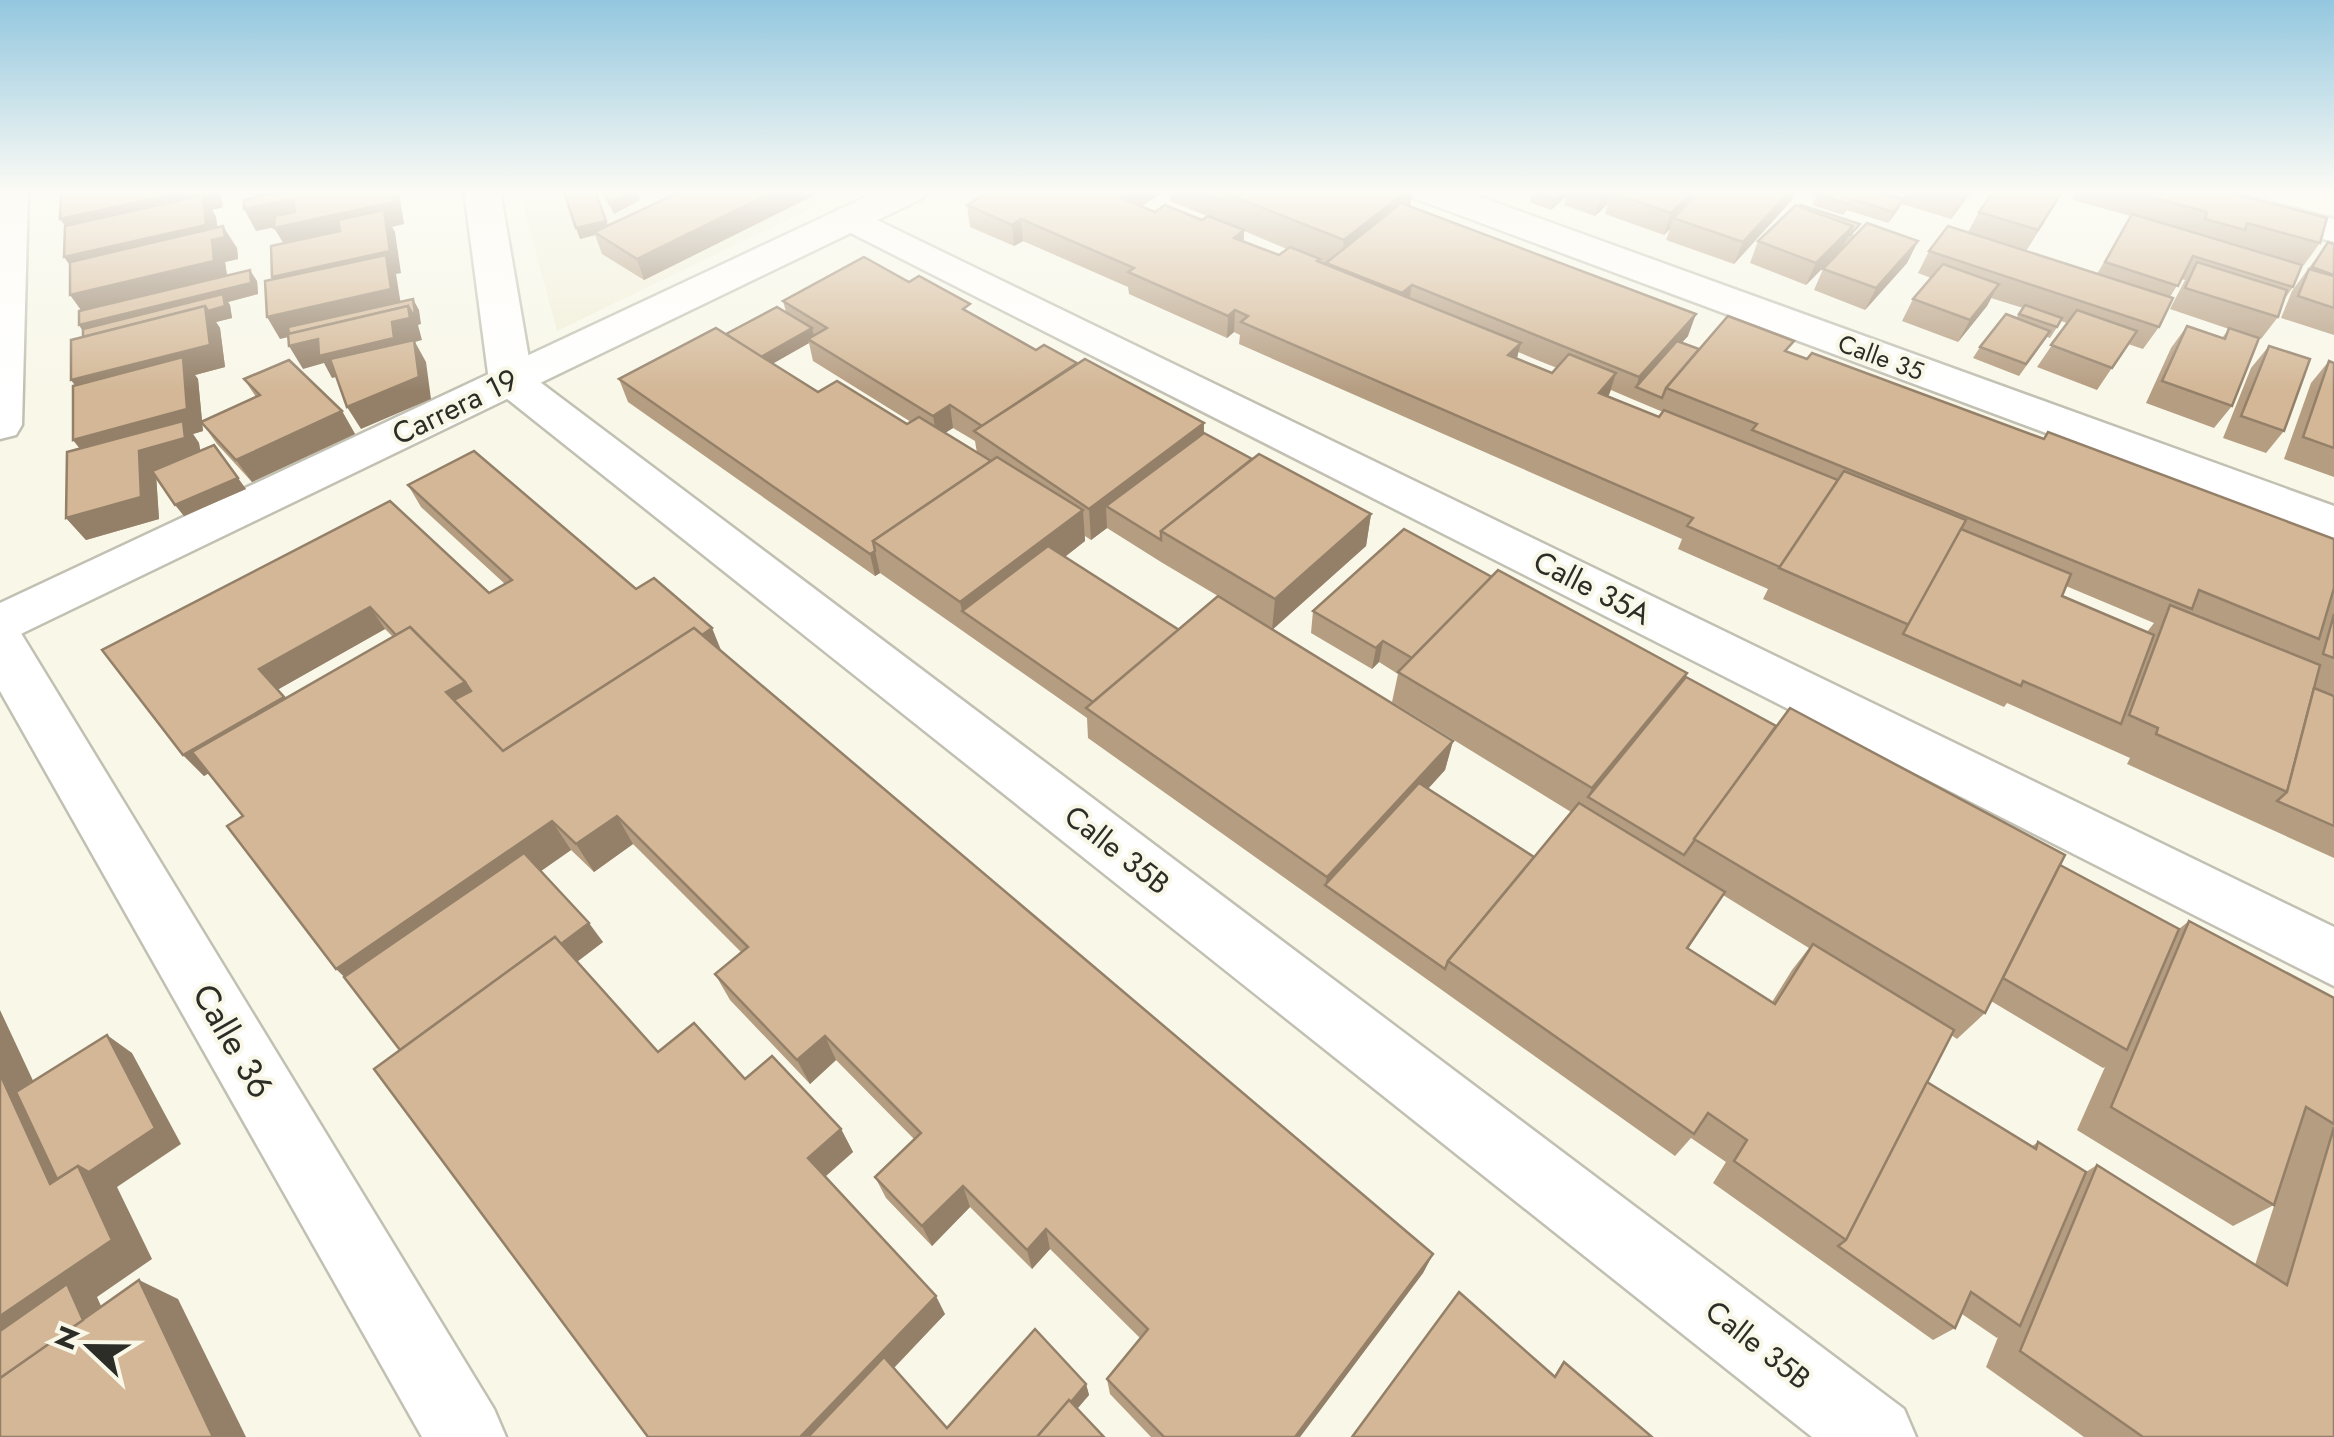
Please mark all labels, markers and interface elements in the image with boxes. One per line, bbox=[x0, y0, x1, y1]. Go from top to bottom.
street label: Calle 35 bbox=[1833, 325, 1929, 389]
street label: Carrera 19 bbox=[385, 358, 525, 455]
street label: Calle 35A bbox=[1526, 540, 1658, 635]
street label: Calle 35B bbox=[1055, 795, 1179, 904]
street label: Calle 36 bbox=[180, 974, 286, 1108]
street label: Calle 35B bbox=[1696, 1290, 1820, 1399]
north arrow bbox=[40, 1297, 140, 1397]
text: N bbox=[44, 1320, 90, 1356]

